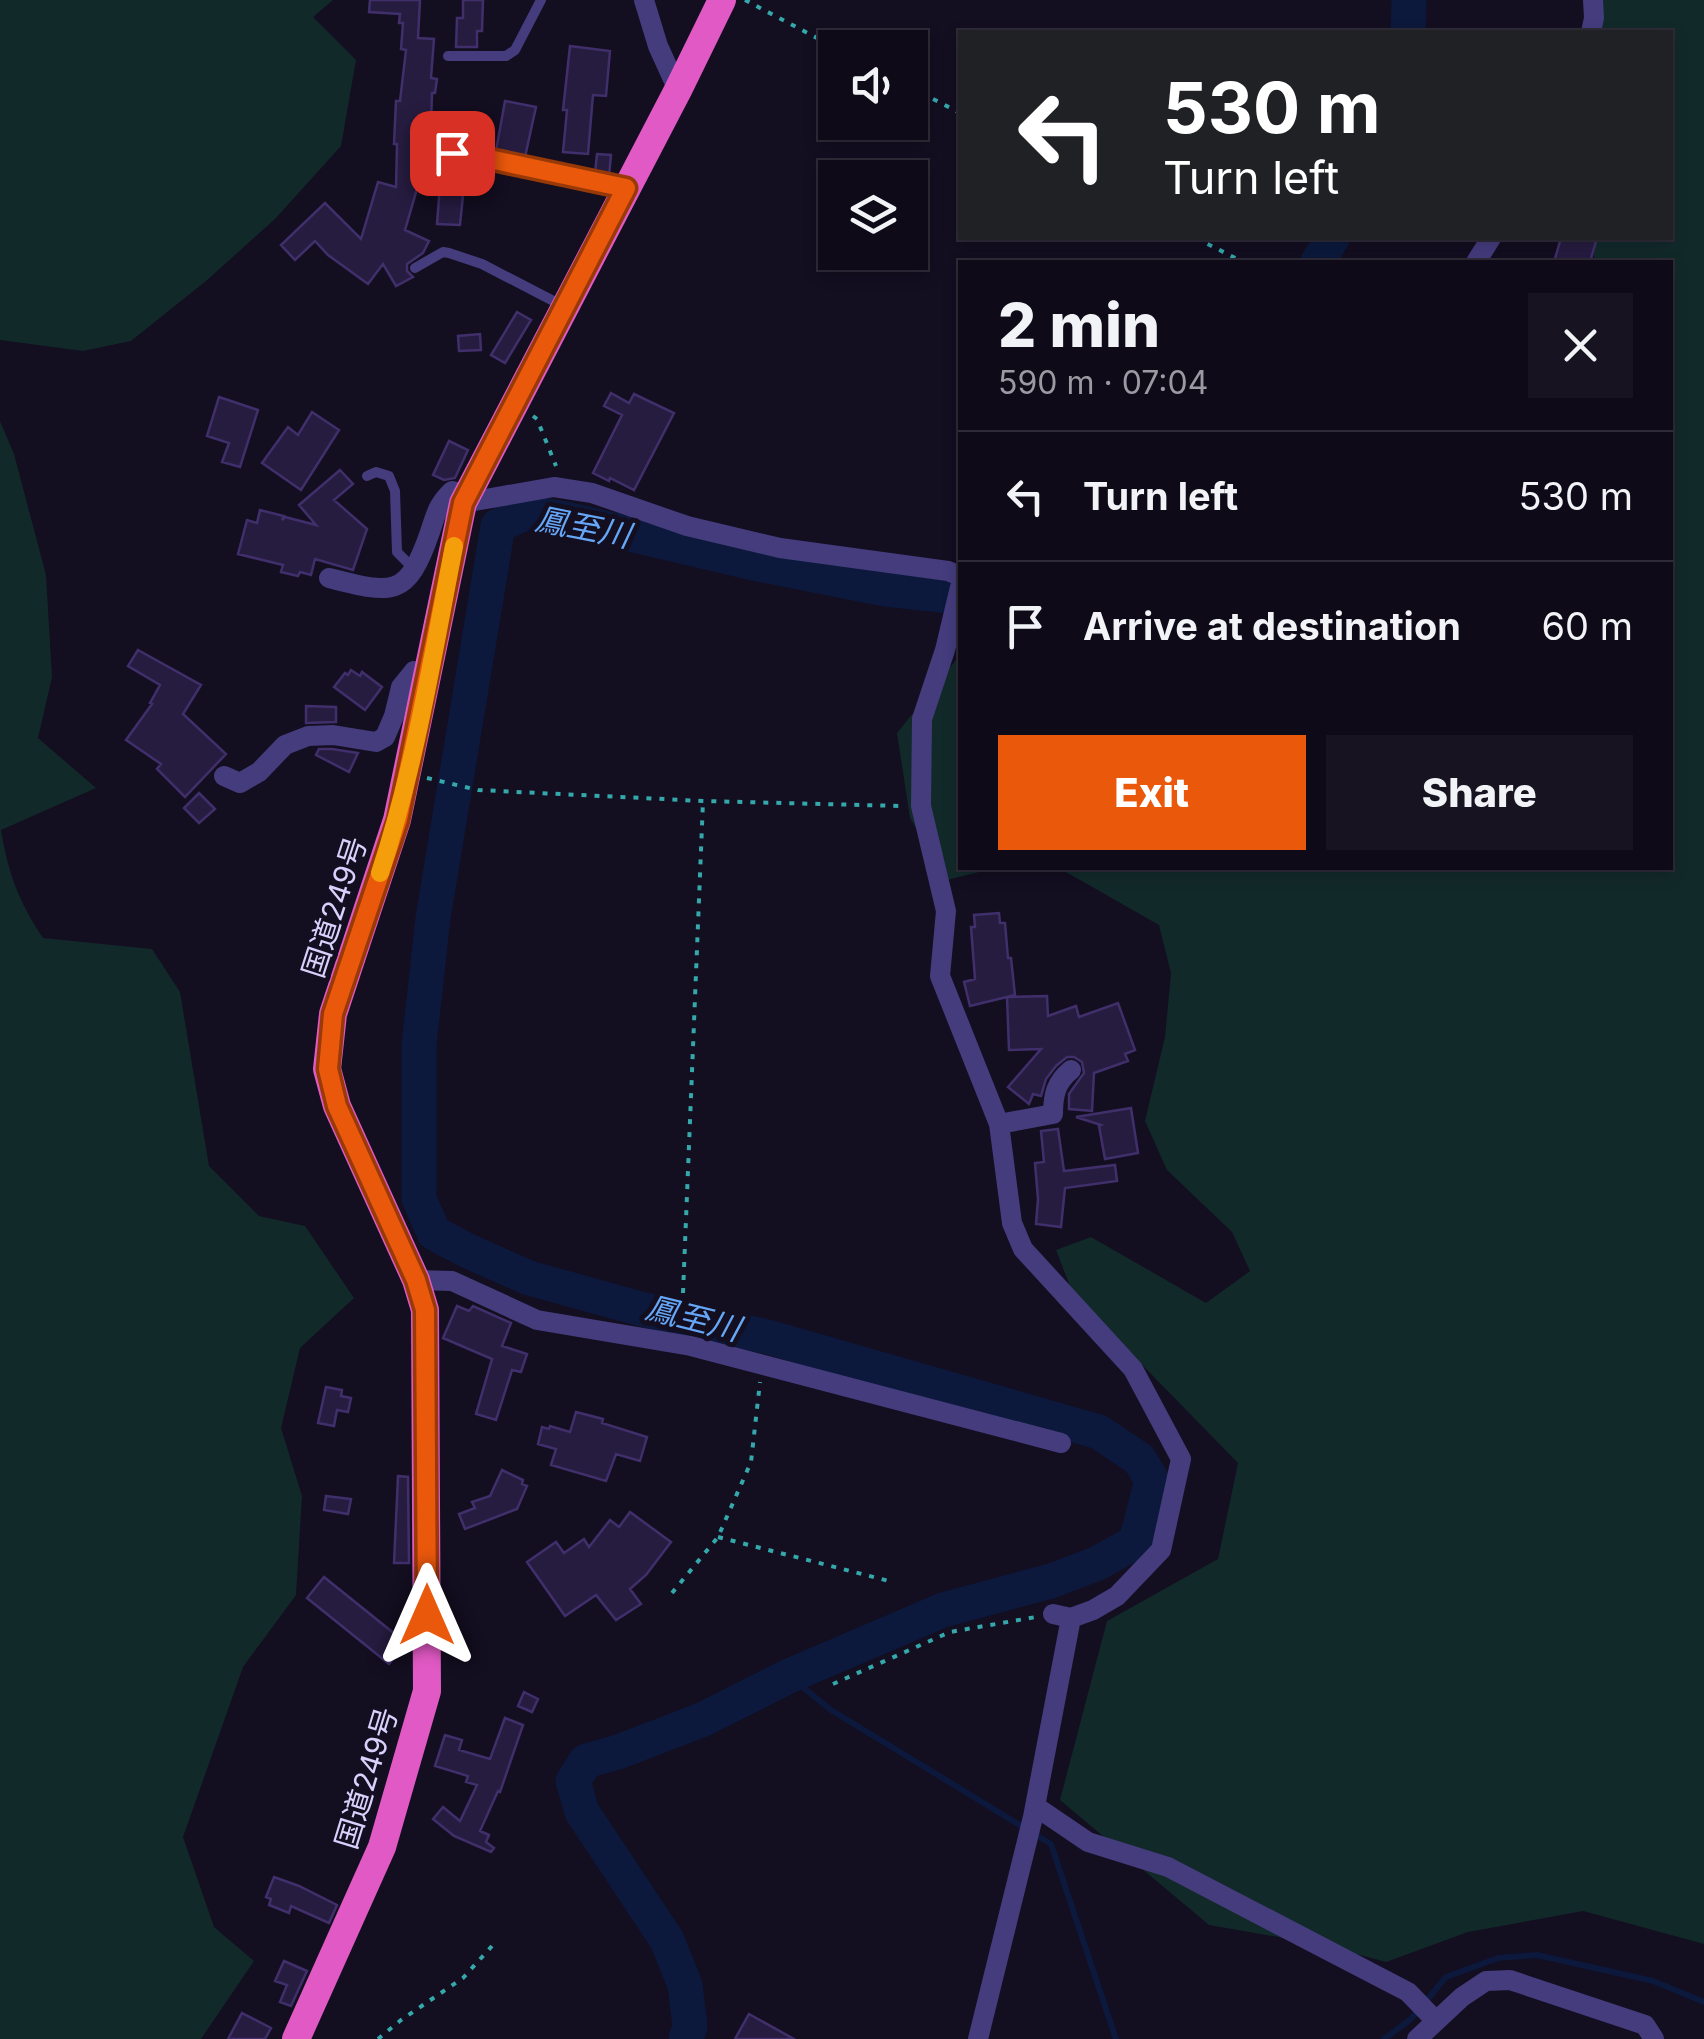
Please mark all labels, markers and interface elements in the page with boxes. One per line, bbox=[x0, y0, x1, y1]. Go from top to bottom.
map controls bbox=[818, 30, 928, 270]
button: sound bbox=[818, 30, 928, 140]
text: 530 m bbox=[1163, 65, 1381, 150]
icon: left bbox=[998, 70, 1128, 200]
pin bbox=[410, 111, 495, 196]
icon: arrive bbox=[425, 126, 480, 181]
text: Turn left bbox=[1163, 150, 1339, 205]
button: layers bbox=[818, 160, 928, 270]
text: 2 min bbox=[998, 289, 1160, 361]
button: close bbox=[1528, 293, 1633, 398]
text: 590 m · 07:04 bbox=[998, 363, 1208, 402]
icon: left bbox=[998, 469, 1053, 524]
text: Turn left bbox=[1083, 473, 1238, 519]
text: 530 m bbox=[1518, 473, 1633, 519]
water label: 鳳至川 bbox=[532, 499, 637, 556]
icon: arrive bbox=[998, 599, 1053, 654]
text: Arrive at destination bbox=[1083, 603, 1461, 649]
text: 60 m bbox=[1541, 603, 1633, 649]
button: Exit bbox=[998, 735, 1306, 850]
button: Share bbox=[1326, 735, 1633, 850]
street label: 国道249号 bbox=[294, 832, 374, 982]
water label: 鳳至川 bbox=[642, 1287, 747, 1349]
position arrow bbox=[375, 1563, 479, 1667]
street label: 国道249号 bbox=[327, 1703, 405, 1853]

